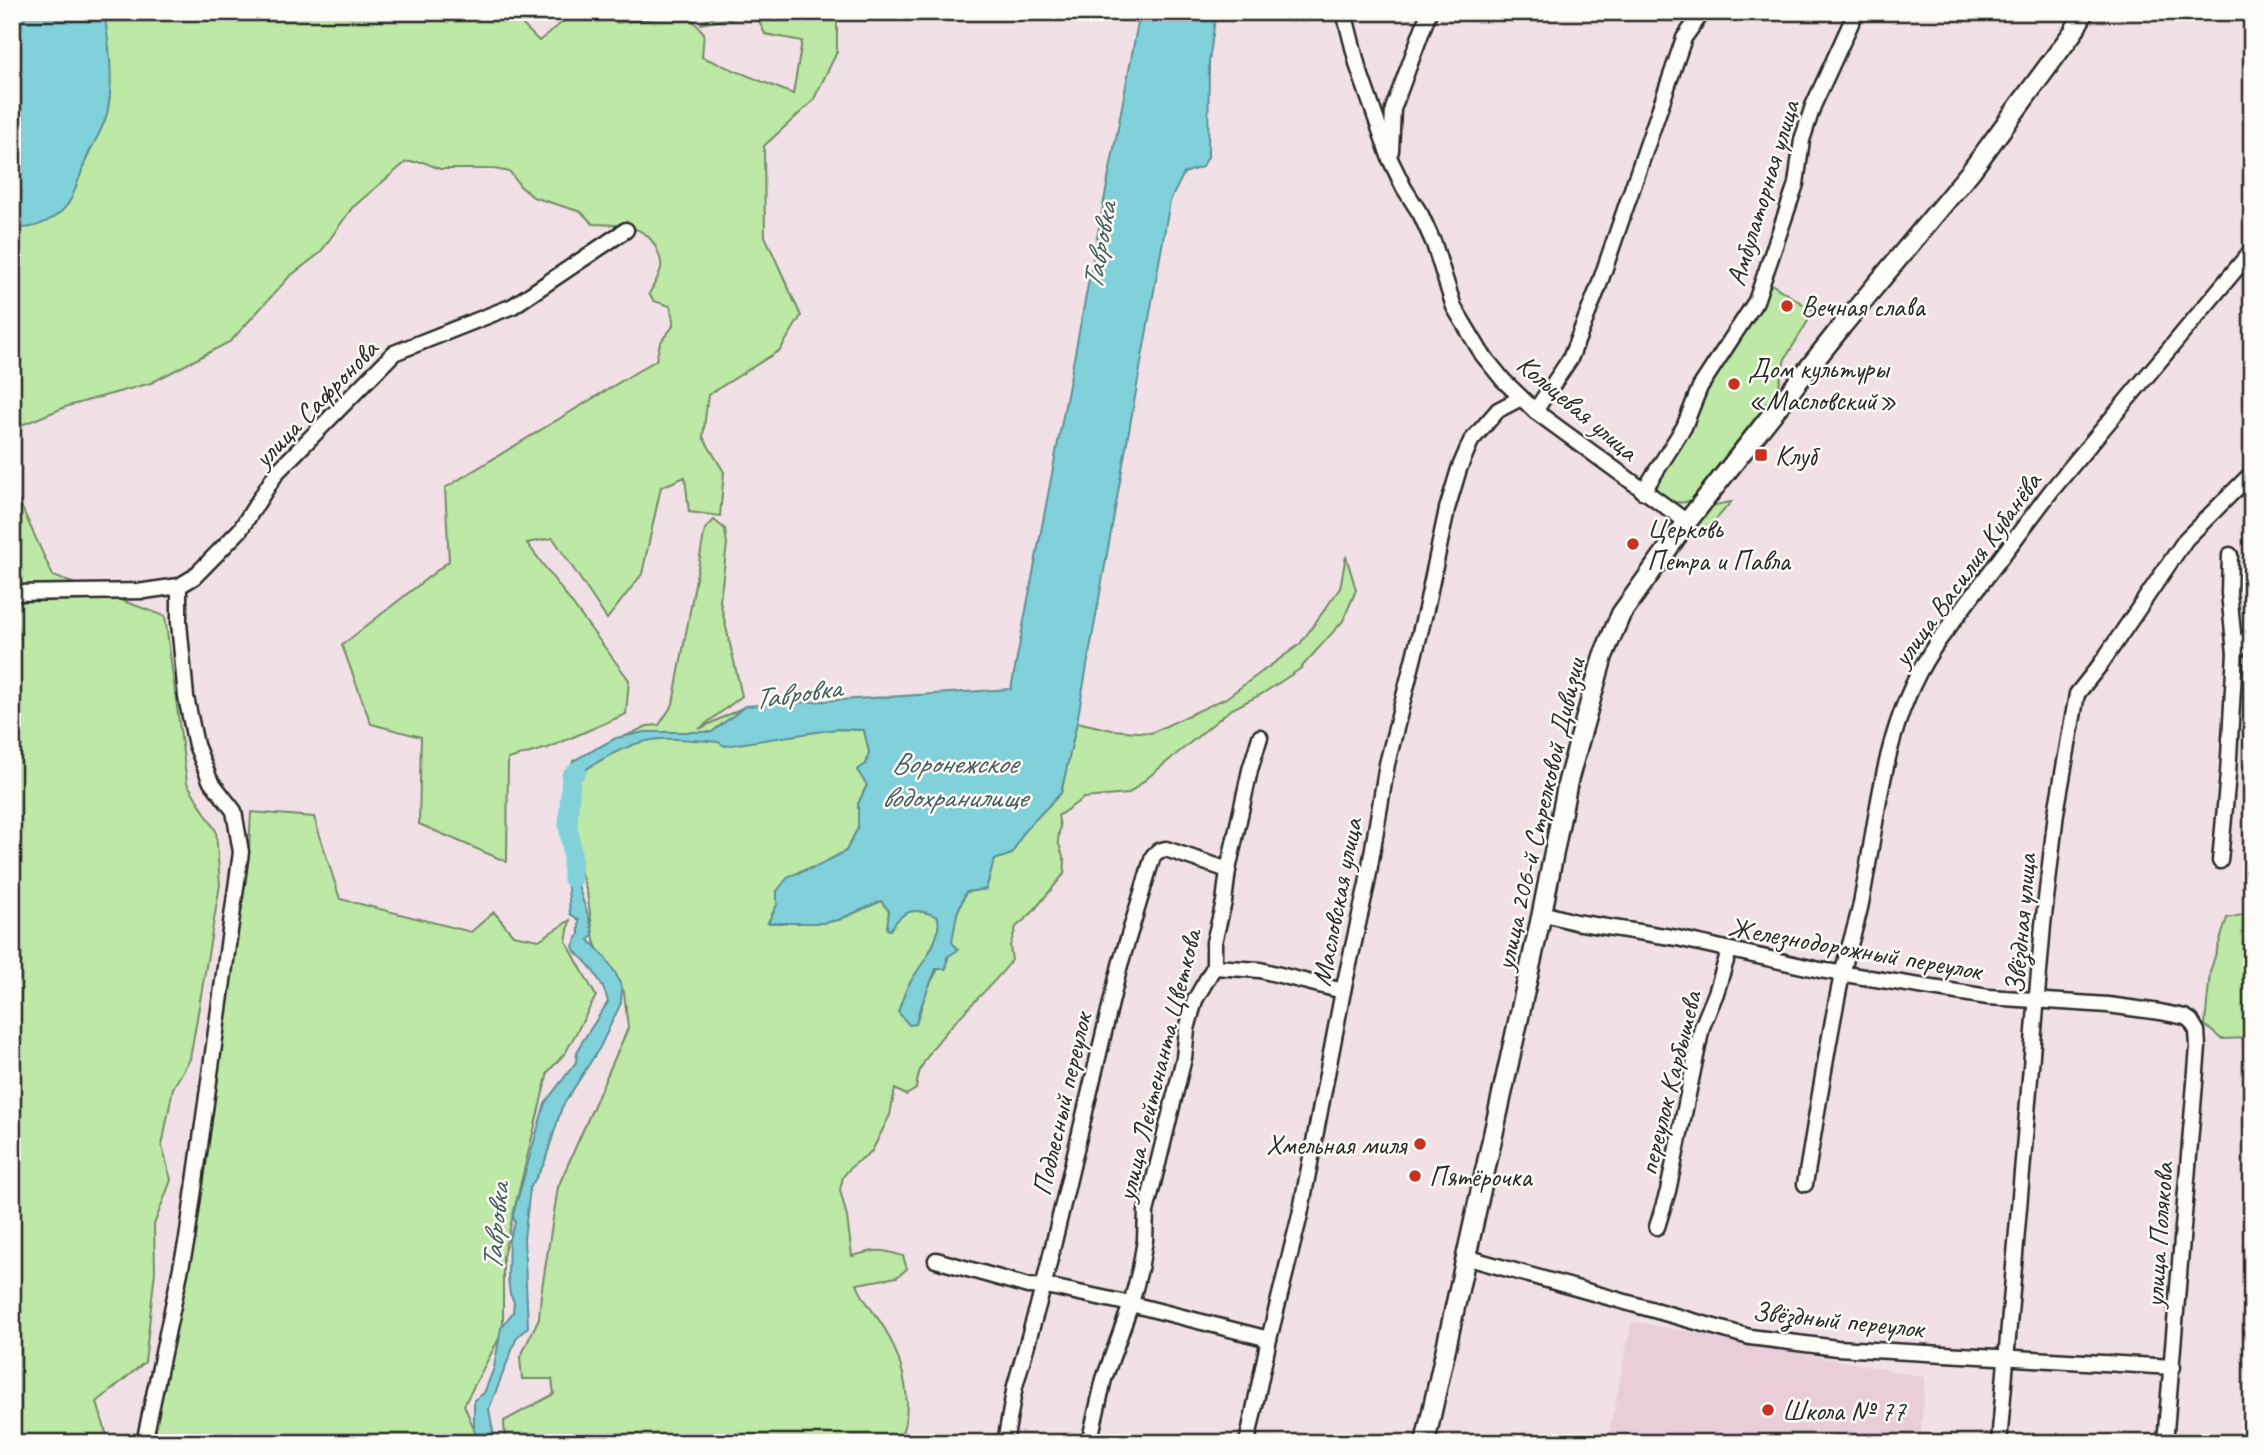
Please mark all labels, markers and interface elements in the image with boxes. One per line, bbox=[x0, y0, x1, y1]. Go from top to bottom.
street label: Амбулаторная улица bbox=[1718, 95, 1808, 290]
water label: Тавровка bbox=[1073, 196, 1126, 292]
place label: Вечная слава bbox=[1801, 289, 1926, 324]
marker: Вечная слава bbox=[1779, 298, 1795, 314]
street label: улица Сафронова bbox=[244, 331, 386, 476]
street label: Кольцевая улица bbox=[1510, 346, 1647, 469]
place label: Дом культуры «Масловский» bbox=[1748, 351, 1897, 418]
marker: Дом культуры «Масловский» bbox=[1726, 376, 1742, 392]
place label: Клуб bbox=[1775, 438, 1820, 473]
marker: Клуб bbox=[1753, 447, 1769, 463]
street label: улица Василия Кубанёва bbox=[1883, 464, 2050, 675]
place label: Церковь Петра и Павла bbox=[1647, 511, 1791, 578]
marker: Церковь Петра и Павла bbox=[1625, 536, 1641, 552]
street label: улица 206-й Стрелковой Дивизии bbox=[1486, 653, 1593, 975]
water label: Тавровка bbox=[751, 668, 847, 718]
water label: Воронежское водохранилище bbox=[882, 744, 1031, 816]
street label: Масловская улица bbox=[1303, 814, 1370, 989]
street label: Звёздная улица bbox=[1997, 851, 2045, 996]
street label: Железнодорожный переулок bbox=[1726, 909, 1987, 988]
street label: улица Лейтенанта Цветкова bbox=[1107, 923, 1210, 1206]
street label: переулок Карбышева bbox=[1630, 986, 1710, 1179]
street label: Подлесный переулок bbox=[1023, 1007, 1100, 1199]
place label: Хмельная миля bbox=[1266, 1127, 1408, 1162]
marker: Хмельная миля bbox=[1412, 1136, 1428, 1152]
place label: Пятёрочка bbox=[1429, 1159, 1533, 1194]
street label: улица Полякова bbox=[2136, 1160, 2181, 1311]
marker: Пятёрочка bbox=[1407, 1168, 1423, 1184]
water label: Тавровка bbox=[472, 1178, 518, 1272]
street label: Звёздный переулок bbox=[1751, 1293, 1928, 1347]
place label: Школа № 77 bbox=[1782, 1393, 1907, 1428]
marker: Школа № 77 bbox=[1760, 1402, 1776, 1418]

